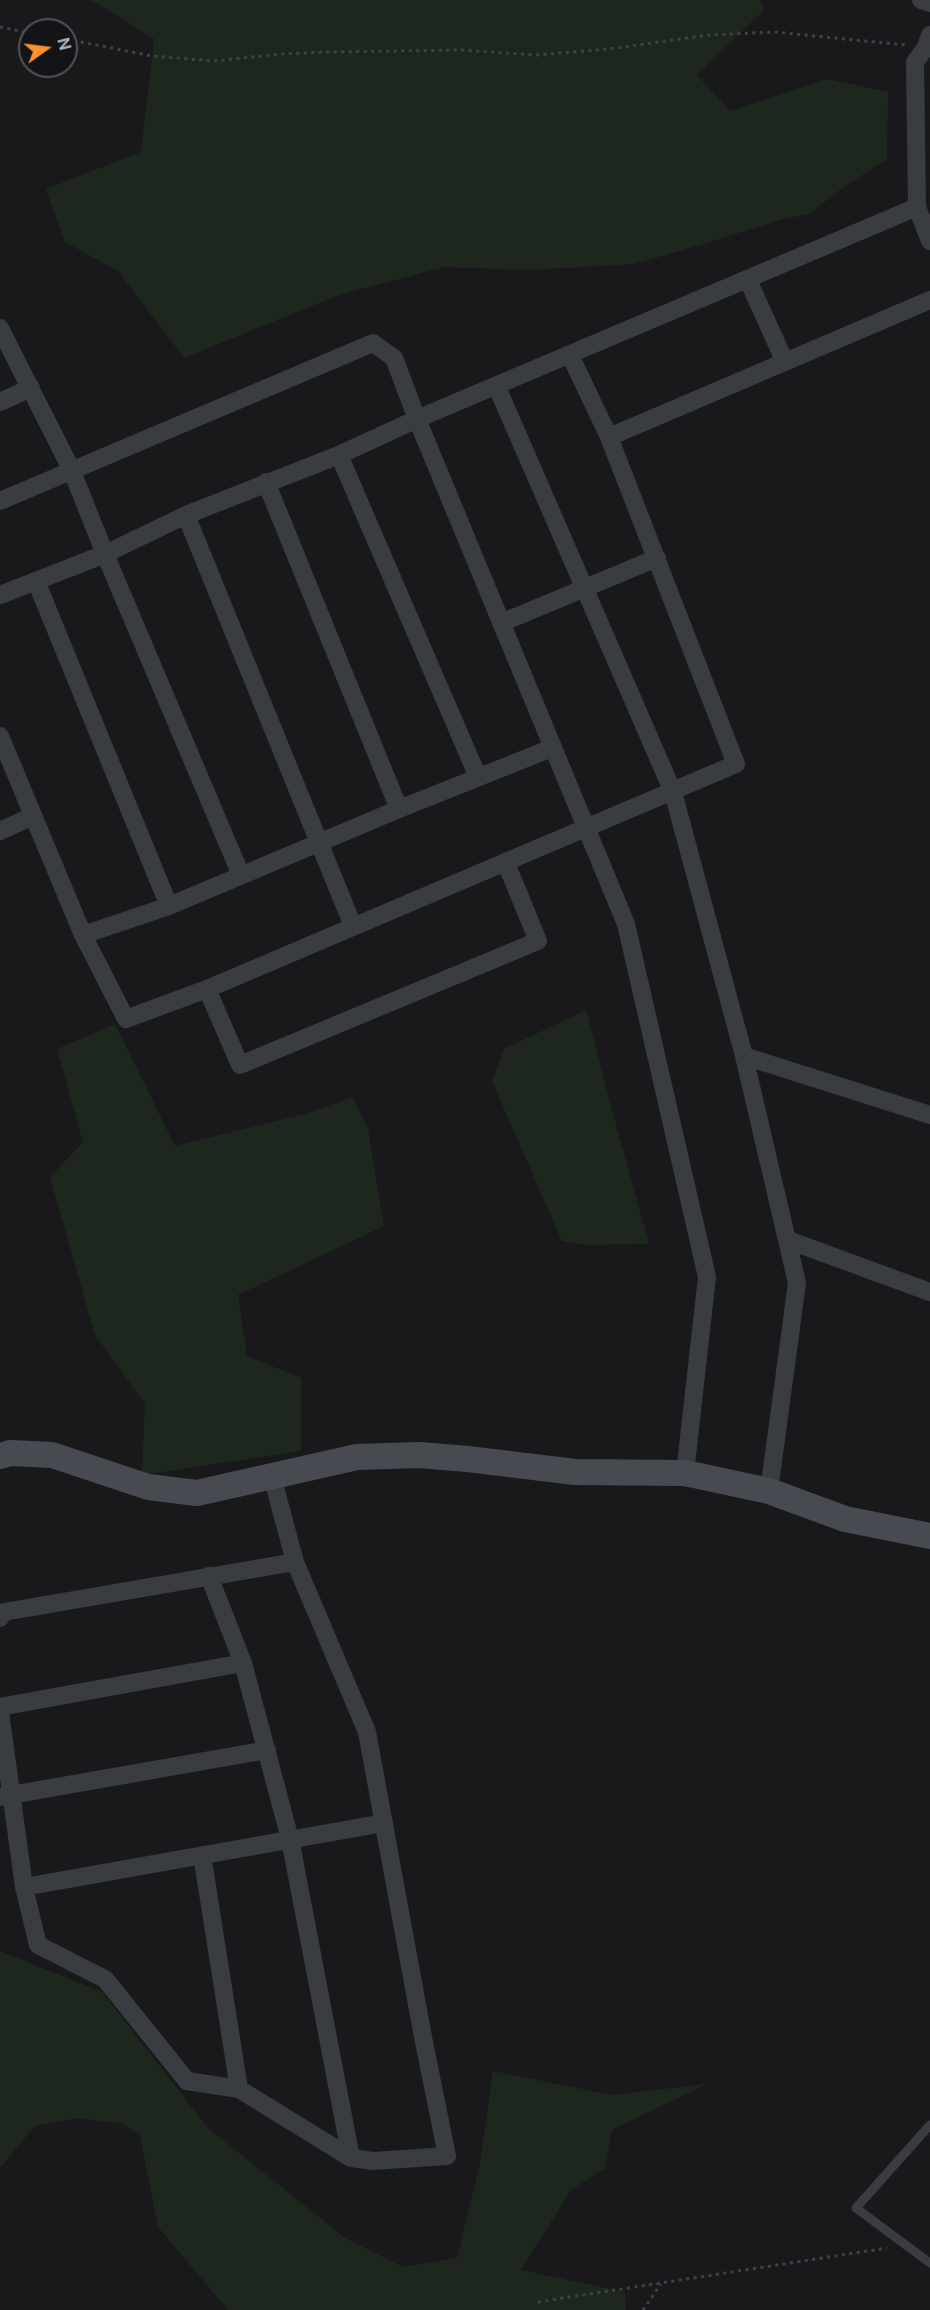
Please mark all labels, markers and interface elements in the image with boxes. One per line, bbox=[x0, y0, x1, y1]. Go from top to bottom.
north arrow bbox=[18, 18, 78, 78]
text: N bbox=[53, 36, 75, 52]

